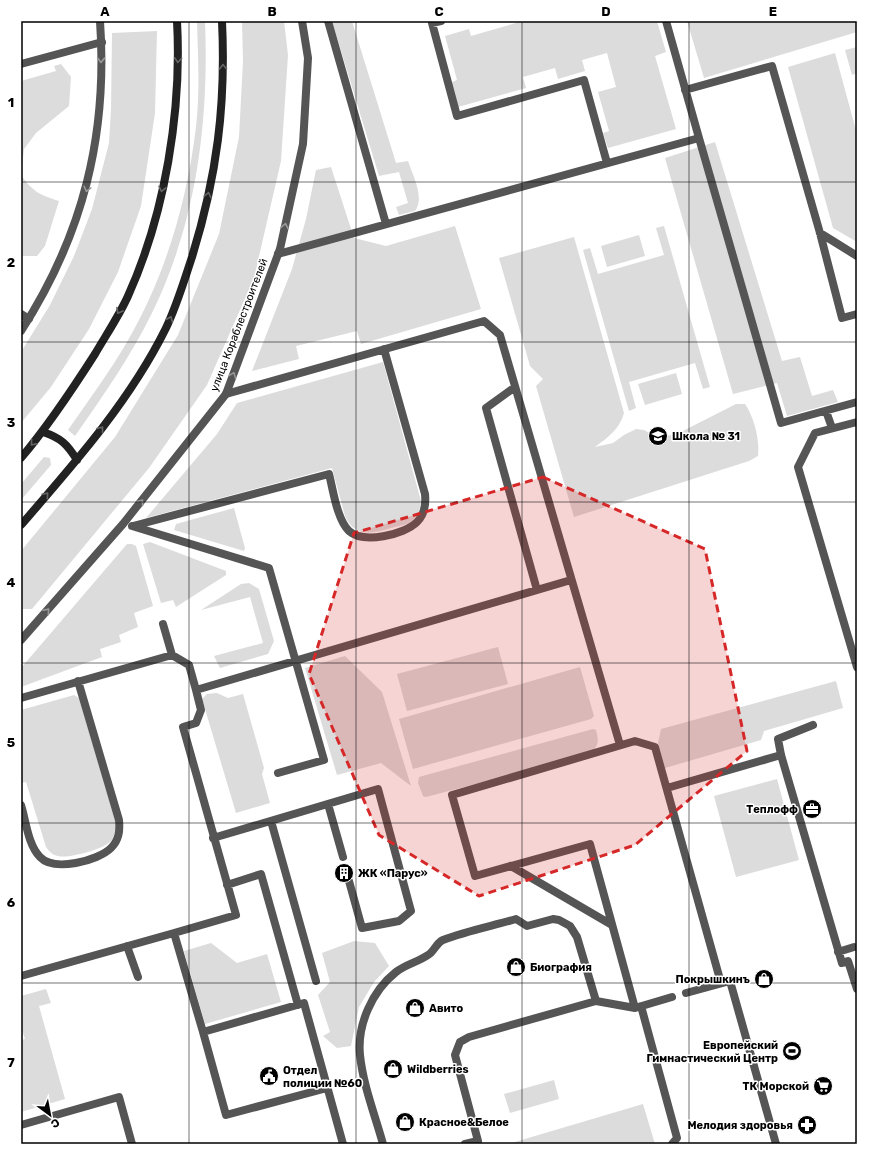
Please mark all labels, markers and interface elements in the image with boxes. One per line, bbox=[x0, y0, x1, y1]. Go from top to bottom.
text: A bbox=[100, 4, 110, 19]
text: B bbox=[267, 4, 277, 19]
text: C bbox=[434, 4, 444, 19]
text: D bbox=[601, 4, 611, 19]
text: E bbox=[769, 4, 777, 19]
one-way arrow bbox=[97, 57, 105, 63]
one-way arrow bbox=[173, 57, 182, 63]
one-way arrow bbox=[219, 64, 227, 70]
text: 1 bbox=[8, 95, 14, 110]
one-way arrow bbox=[83, 186, 91, 192]
one-way arrow bbox=[158, 186, 167, 192]
one-way arrow bbox=[204, 192, 212, 199]
one-way arrow bbox=[281, 223, 289, 229]
text: 2 bbox=[7, 255, 15, 270]
street label: улица Кораблестроителей bbox=[208, 257, 270, 393]
one-way arrow bbox=[117, 307, 124, 314]
one-way arrow bbox=[165, 316, 173, 323]
one-way arrow bbox=[229, 371, 237, 378]
text: 3 bbox=[7, 415, 16, 430]
school or university icon: Школа № 31 bbox=[647, 425, 669, 447]
one-way arrow bbox=[96, 427, 103, 434]
place label: Школа № 31 bbox=[672, 430, 740, 443]
one-way arrow bbox=[31, 439, 38, 446]
one-way arrow bbox=[42, 493, 49, 500]
one-way arrow bbox=[136, 499, 143, 506]
text: 4 bbox=[7, 575, 16, 590]
one-way arrow bbox=[42, 608, 49, 616]
text: 5 bbox=[7, 735, 15, 750]
office icon: Теплофф bbox=[801, 798, 823, 820]
place label: Теплофф bbox=[746, 803, 798, 816]
building icon: ЖК «Парус» bbox=[333, 862, 355, 884]
place label: ЖК «Парус» bbox=[358, 867, 428, 880]
text: 6 bbox=[7, 895, 16, 910]
shop icon: Биография bbox=[505, 956, 527, 978]
place label: Биография bbox=[530, 961, 592, 974]
shop icon: Покрышкинъ bbox=[753, 968, 775, 990]
place label: Покрышкинъ bbox=[675, 973, 750, 986]
shop icon: Авито bbox=[404, 997, 426, 1019]
place label: Авито bbox=[429, 1002, 464, 1015]
place label: Европейский Гимнастический Центр bbox=[647, 1039, 778, 1065]
sports icon: Европейский Гимнастический Центр bbox=[781, 1040, 803, 1062]
text: 7 bbox=[7, 1055, 15, 1070]
shop icon: Wildberries bbox=[382, 1058, 404, 1080]
place label: Wildberries bbox=[407, 1063, 469, 1076]
place label: Отдел полиции №60 bbox=[283, 1064, 362, 1090]
public building icon: Отдел полиции №60 bbox=[258, 1065, 280, 1087]
supermarket icon: ТК Морской bbox=[812, 1075, 834, 1097]
place label: ТК Морской bbox=[743, 1080, 809, 1093]
north arrow bbox=[30, 1095, 70, 1135]
shop icon: Красное&Белое bbox=[394, 1111, 416, 1133]
pharmacy icon: Мелодия здоровья bbox=[796, 1114, 818, 1136]
text: С bbox=[48, 1115, 62, 1131]
place label: Красное&Белое bbox=[419, 1116, 509, 1129]
place label: Мелодия здоровья bbox=[687, 1119, 793, 1132]

